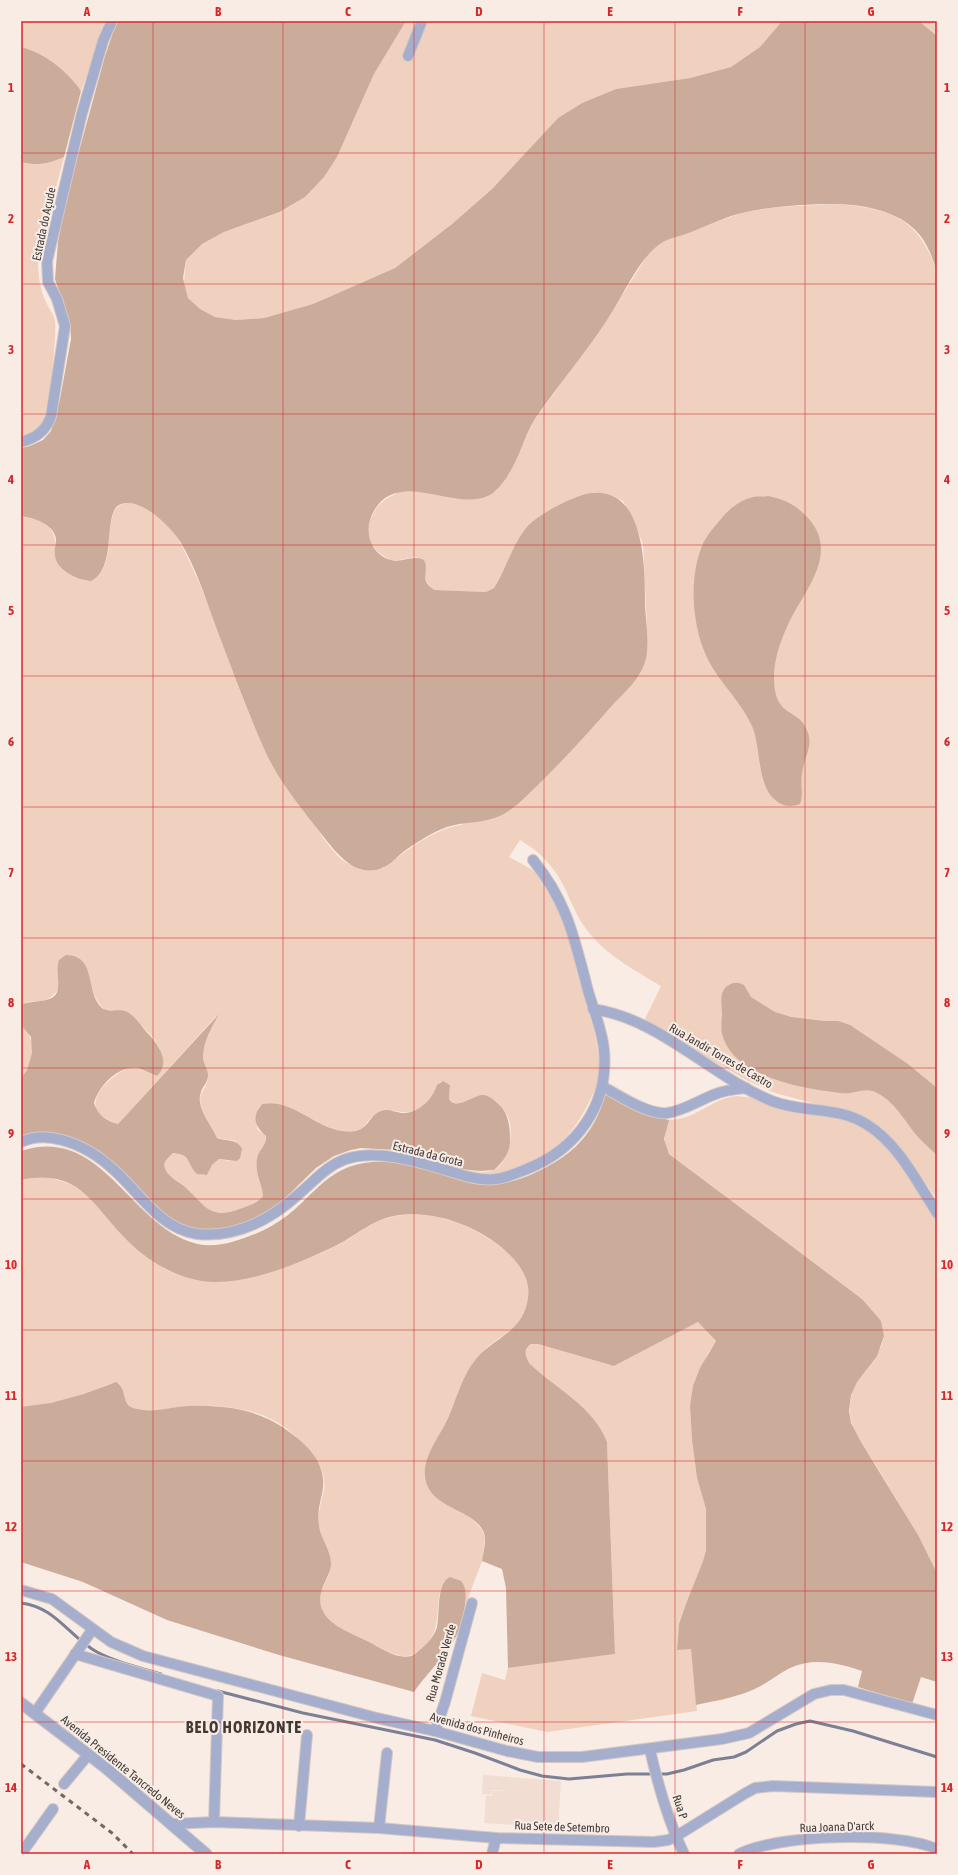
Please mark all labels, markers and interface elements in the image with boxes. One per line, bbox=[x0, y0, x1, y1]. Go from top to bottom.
text: A bbox=[83, 4, 91, 19]
text: B bbox=[215, 4, 222, 19]
text: C bbox=[345, 4, 351, 19]
text: D bbox=[475, 4, 483, 19]
text: E bbox=[607, 4, 613, 19]
text: F bbox=[737, 4, 743, 19]
text: G bbox=[868, 4, 875, 19]
text: 1 bbox=[8, 80, 14, 95]
text: 1 bbox=[944, 80, 950, 95]
street label: Estrada do Açude bbox=[29, 186, 59, 262]
text: 2 bbox=[8, 211, 14, 226]
text: 2 bbox=[944, 211, 950, 226]
text: 3 bbox=[8, 342, 14, 357]
text: 3 bbox=[944, 342, 950, 357]
text: 4 bbox=[7, 472, 14, 487]
text: 4 bbox=[943, 472, 950, 487]
text: 5 bbox=[8, 603, 14, 618]
text: 5 bbox=[944, 603, 950, 618]
text: 6 bbox=[8, 734, 14, 749]
text: 6 bbox=[944, 734, 950, 749]
text: 7 bbox=[8, 865, 14, 880]
text: 7 bbox=[944, 865, 950, 880]
text: 8 bbox=[8, 995, 14, 1010]
text: 8 bbox=[944, 995, 950, 1010]
street label: Rua Jandir Torres de Castro bbox=[667, 1021, 776, 1092]
text: 9 bbox=[8, 1126, 14, 1141]
text: 9 bbox=[944, 1126, 950, 1141]
street label: Estrada da Grota bbox=[391, 1138, 465, 1170]
text: 10 bbox=[5, 1257, 17, 1272]
text: 10 bbox=[941, 1257, 953, 1272]
text: 11 bbox=[5, 1388, 17, 1403]
text: 11 bbox=[941, 1388, 953, 1403]
text: 12 bbox=[5, 1519, 17, 1534]
text: 12 bbox=[941, 1519, 953, 1534]
street label: Rua Morada Verde bbox=[423, 1623, 459, 1703]
text: 13 bbox=[5, 1649, 17, 1664]
text: 13 bbox=[941, 1649, 953, 1664]
street label: Avenida dos Pinheiros bbox=[429, 1710, 525, 1748]
street label: Avenida Presidente Tancredo Neves bbox=[58, 1712, 188, 1822]
district label: BELO HORIZONTE bbox=[186, 1718, 302, 1736]
text: 14 bbox=[5, 1780, 17, 1795]
text: 14 bbox=[941, 1780, 953, 1795]
street label: Rua P bbox=[669, 1793, 691, 1821]
street label: Rua Sete de Setembro bbox=[514, 1818, 610, 1836]
street label: Rua Joana D'arck bbox=[799, 1819, 875, 1835]
text: A bbox=[83, 1857, 91, 1872]
text: B bbox=[215, 1857, 222, 1872]
text: C bbox=[345, 1857, 351, 1872]
text: D bbox=[475, 1857, 483, 1872]
text: E bbox=[607, 1857, 613, 1872]
text: F bbox=[737, 1857, 743, 1872]
text: G bbox=[868, 1857, 875, 1872]

